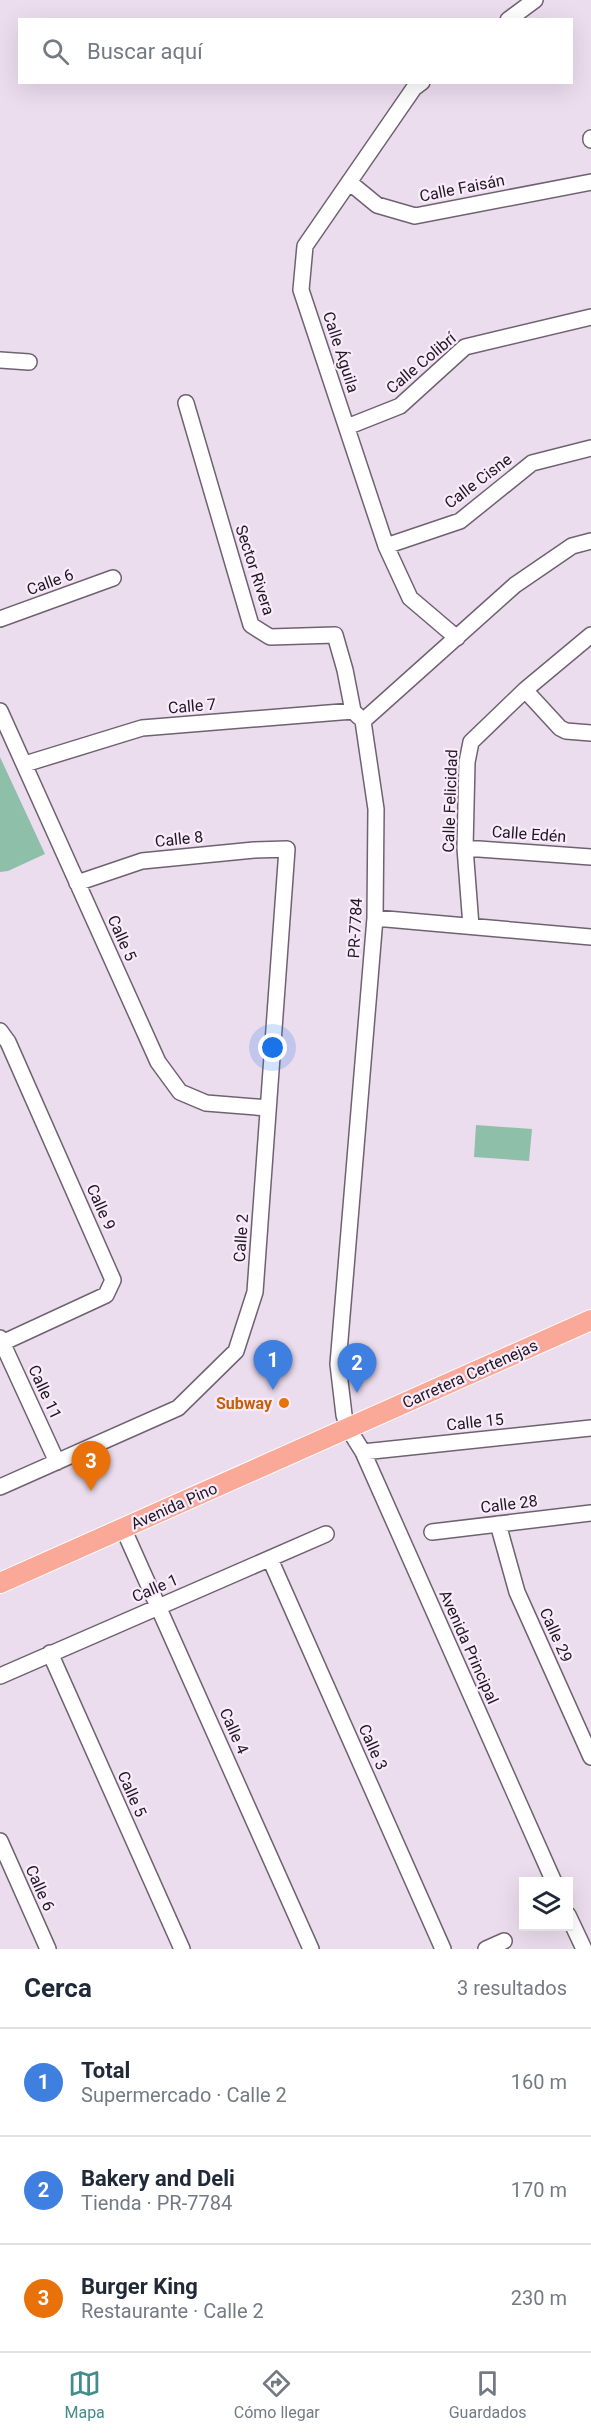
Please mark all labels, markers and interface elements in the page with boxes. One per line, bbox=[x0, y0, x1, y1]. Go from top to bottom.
search box bbox=[18, 18, 573, 84]
icon: search bbox=[39, 35, 72, 68]
text: Buscar aquí bbox=[87, 39, 203, 64]
street label: Calle Faisán bbox=[418, 170, 506, 206]
street label: Calle Águila bbox=[319, 309, 363, 395]
street label: Calle Colibrí bbox=[382, 328, 460, 398]
street label: Calle Cisne bbox=[441, 450, 515, 512]
street label: Sector Rivera bbox=[231, 523, 279, 617]
street label: Calle 6 bbox=[24, 565, 76, 599]
street label: Calle 7 bbox=[167, 694, 217, 718]
street label: Calle Felicidad bbox=[439, 749, 461, 853]
street label: Calle Edén bbox=[491, 822, 567, 846]
street label: Calle 8 bbox=[154, 827, 204, 851]
street label: PR-7784 bbox=[344, 897, 366, 959]
street label: Calle 5 bbox=[103, 912, 141, 964]
your location bbox=[258, 1033, 287, 1062]
street label: Calle 9 bbox=[82, 1181, 120, 1233]
street label: Calle 2 bbox=[230, 1213, 252, 1263]
street label: Carretera Certenejas bbox=[399, 1336, 541, 1412]
pin: 1 bbox=[254, 1340, 292, 1390]
pin: 2 bbox=[338, 1344, 376, 1393]
street label: Calle 11 bbox=[24, 1362, 66, 1422]
place label: Subway bbox=[216, 1394, 273, 1413]
marker: Subway bbox=[277, 1396, 291, 1410]
street label: Calle 15 bbox=[445, 1410, 505, 1434]
pin: 3 bbox=[72, 1442, 110, 1491]
street label: Avenida Pino bbox=[128, 1479, 220, 1533]
street label: Calle 28 bbox=[479, 1491, 539, 1517]
street label: Calle 1 bbox=[129, 1570, 181, 1606]
street label: Avenida Principal bbox=[435, 1587, 503, 1707]
street label: Calle 29 bbox=[536, 1605, 576, 1665]
street label: Calle 4 bbox=[215, 1705, 253, 1757]
street label: Calle 3 bbox=[354, 1721, 392, 1773]
street label: Calle 5 bbox=[113, 1768, 151, 1820]
street label: Calle 6 bbox=[21, 1862, 59, 1914]
map controls bbox=[519, 1877, 573, 1931]
button: layers bbox=[519, 1877, 573, 1931]
text: Cerca bbox=[24, 1973, 92, 2003]
text: 3 resultados bbox=[457, 1976, 567, 2000]
text: Total bbox=[81, 2058, 130, 2083]
text: 1 bbox=[38, 2070, 49, 2094]
text: 160 m bbox=[511, 2070, 567, 2094]
text: Supermercado · Calle 2 bbox=[81, 2083, 287, 2107]
text: Bakery and Deli bbox=[81, 2166, 235, 2191]
text: 2 bbox=[38, 2178, 49, 2202]
text: 170 m bbox=[511, 2178, 567, 2202]
text: Tienda · PR-7784 bbox=[81, 2191, 232, 2215]
text: Burger King bbox=[81, 2274, 198, 2299]
text: 3 bbox=[38, 2286, 49, 2310]
text: 230 m bbox=[511, 2286, 567, 2310]
text: Restaurante · Calle 2 bbox=[81, 2299, 264, 2323]
tab: Mapa bbox=[64, 2367, 105, 2422]
tab: Cómo llegar bbox=[234, 2367, 320, 2422]
tab: Guardados bbox=[449, 2367, 527, 2422]

